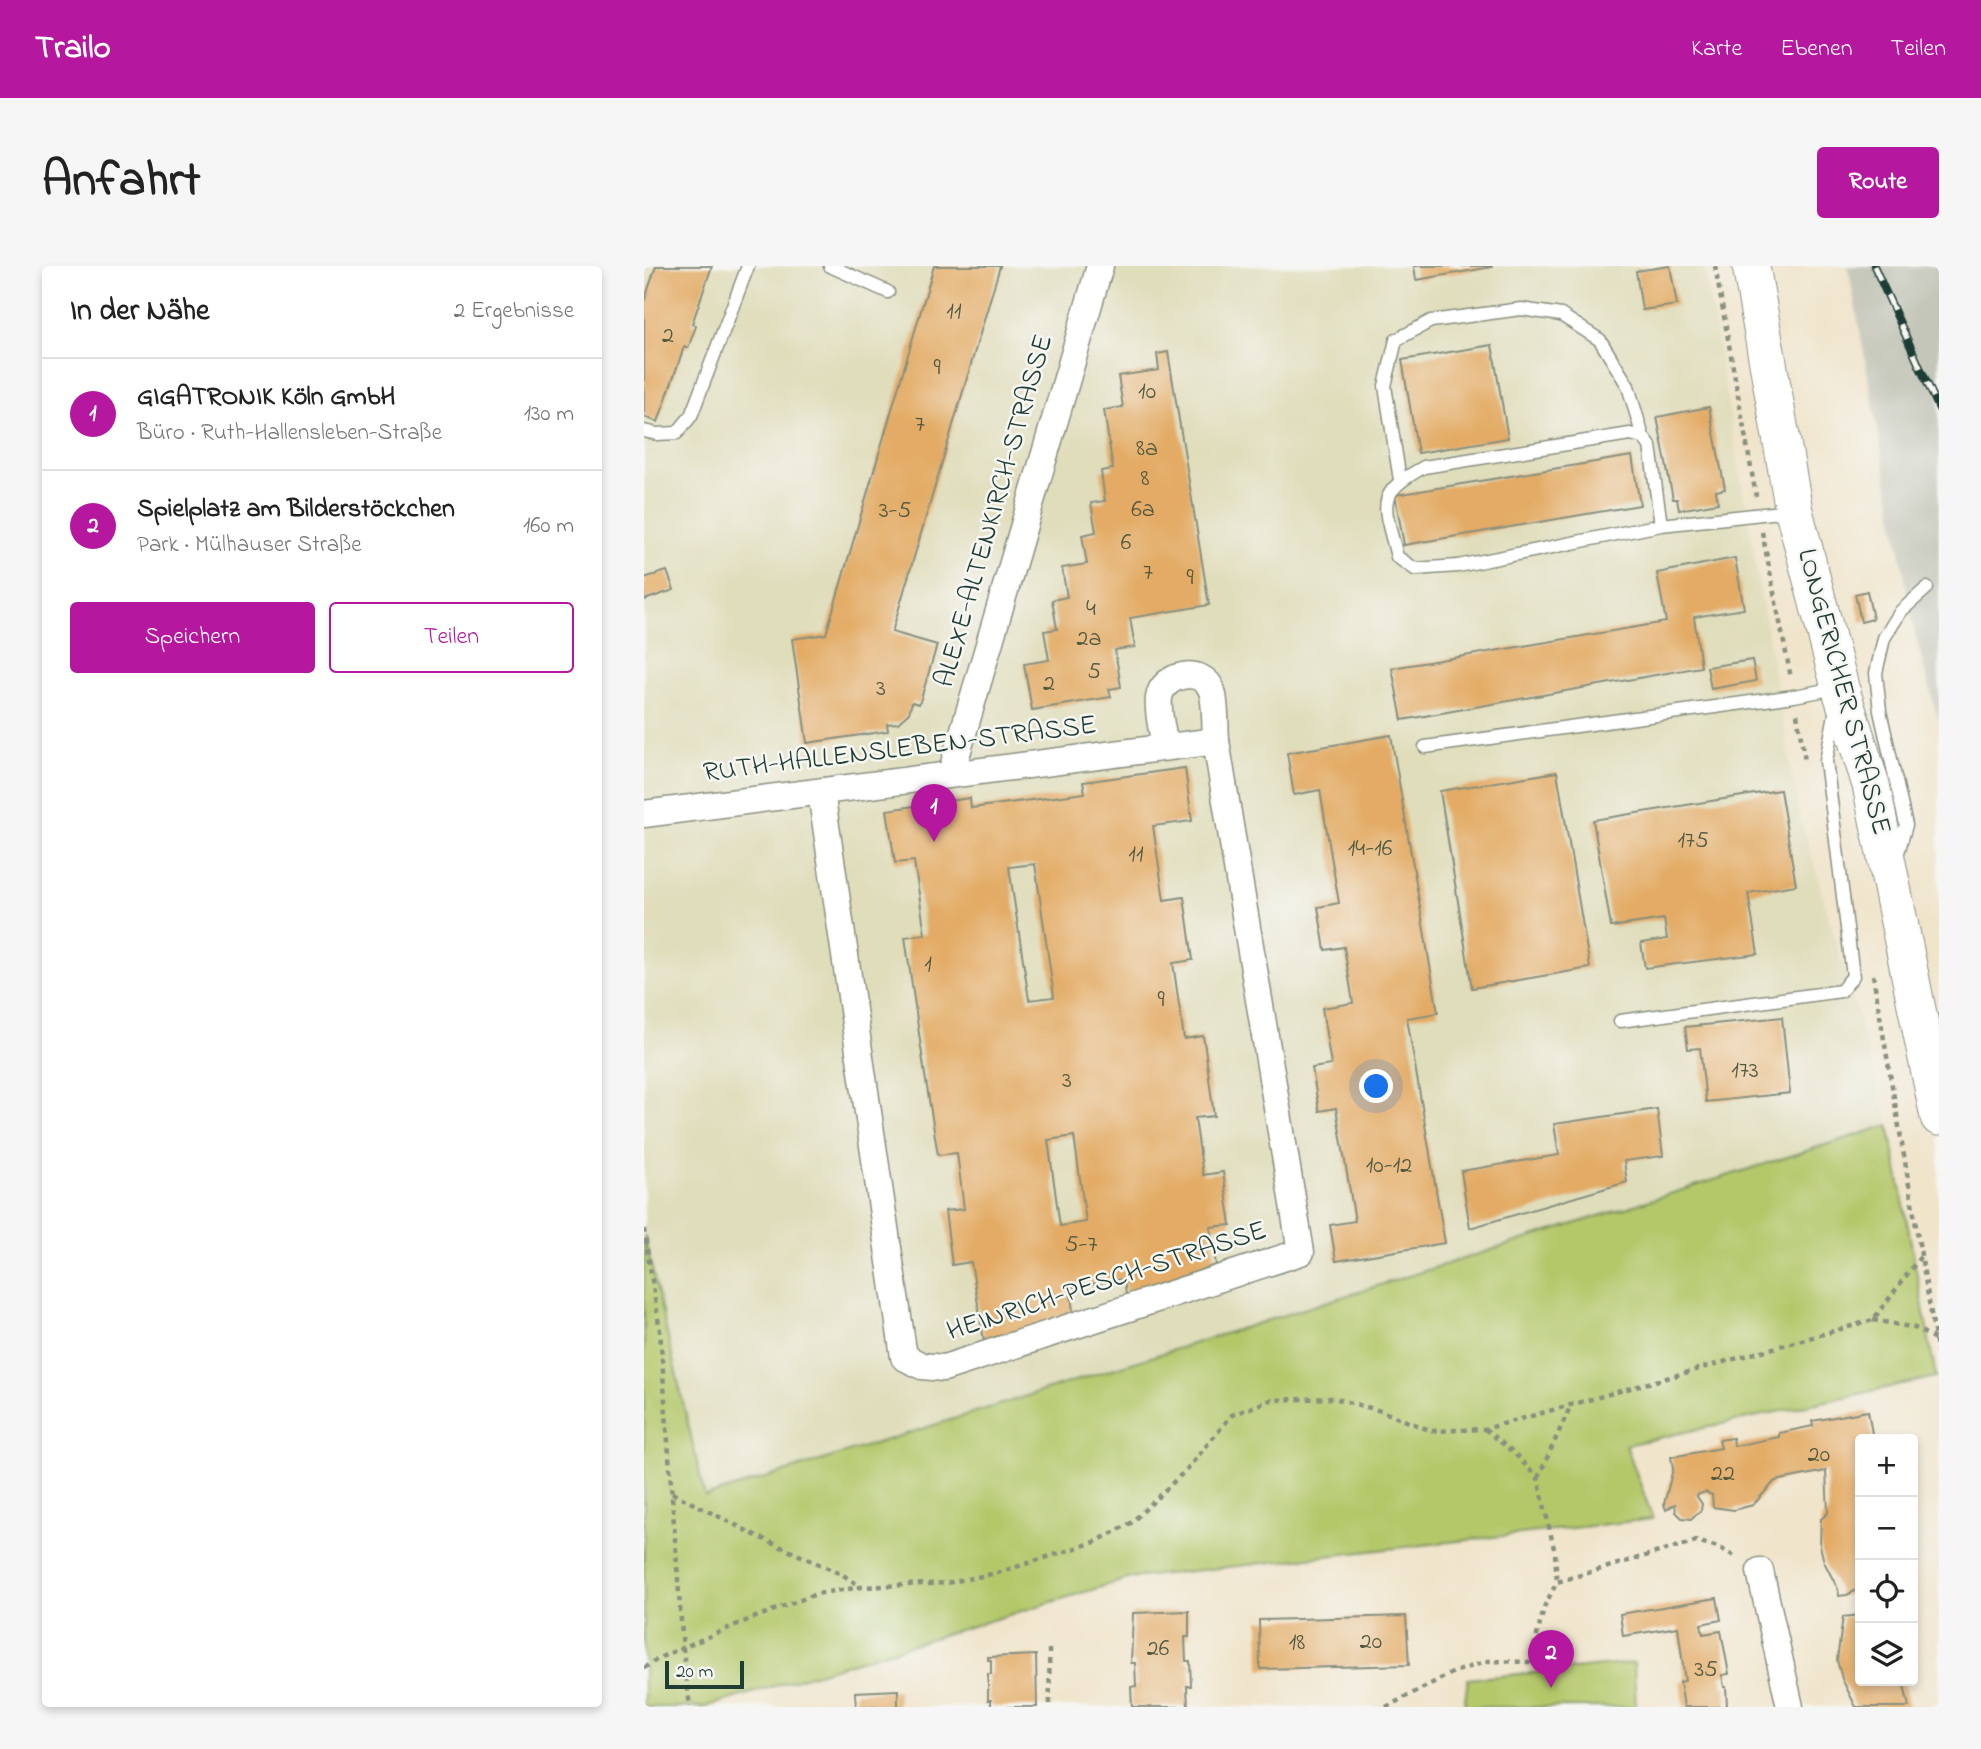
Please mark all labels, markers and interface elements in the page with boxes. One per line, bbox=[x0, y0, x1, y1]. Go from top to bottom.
text: Trailo bbox=[35, 25, 111, 73]
text: Karte bbox=[1691, 32, 1742, 67]
text: Ebenen bbox=[1780, 32, 1853, 67]
text: Teilen bbox=[1891, 32, 1946, 67]
text: Anfahrt bbox=[42, 146, 200, 218]
button: Route bbox=[1817, 147, 1939, 218]
text: In der Nähe bbox=[70, 290, 210, 334]
text: 2 Ergebnisse bbox=[454, 295, 574, 328]
house number: 11 bbox=[946, 295, 962, 330]
house number: 2 bbox=[662, 319, 674, 354]
street label: ALEXE-ALTENKIRCH-STRASSE bbox=[925, 330, 1065, 692]
house number: 9 bbox=[933, 351, 941, 386]
house number: 10 bbox=[1138, 375, 1156, 410]
text: GIGATRONIK Köln GmbH bbox=[137, 379, 395, 417]
text: 1 bbox=[89, 398, 97, 431]
text: 130 m bbox=[524, 398, 574, 431]
house number: 7 bbox=[915, 408, 925, 443]
text: Büro · Ruth-Hallensleben-Straße bbox=[137, 417, 442, 450]
house number: 8a bbox=[1136, 432, 1158, 467]
house number: 8 bbox=[1141, 462, 1150, 497]
text: Spielplatz am Bilderstöckchen bbox=[137, 491, 455, 529]
house number: 6a bbox=[1131, 493, 1155, 528]
house number: 3-5 bbox=[879, 494, 912, 529]
text: 2 bbox=[87, 510, 99, 543]
text: 160 m bbox=[523, 510, 574, 543]
house number: 6 bbox=[1121, 526, 1132, 561]
text: Park · Mülhauser Straße bbox=[137, 529, 362, 562]
street label: LONGERICHER STRASSE bbox=[1785, 544, 1901, 840]
house number: 7 bbox=[1143, 556, 1153, 591]
house number: 9 bbox=[1186, 561, 1194, 596]
house number: 4 bbox=[1086, 592, 1096, 627]
button: Speichern bbox=[70, 602, 315, 673]
button: Teilen bbox=[329, 602, 574, 673]
house number: 2a bbox=[1077, 622, 1101, 657]
house number: 5 bbox=[1087, 655, 1101, 690]
house number: 2 bbox=[1043, 667, 1055, 702]
house number: 3 bbox=[876, 672, 886, 707]
street label: RUTH-HALLENSLEBEN-STRASSE bbox=[701, 706, 1099, 794]
pin: 1 bbox=[911, 784, 957, 842]
house number: 175 bbox=[1677, 824, 1709, 859]
house number: 14-16 bbox=[1348, 832, 1393, 867]
house number: 11 bbox=[1128, 838, 1144, 873]
house number: 1 bbox=[924, 948, 932, 983]
house number: 9 bbox=[1157, 983, 1165, 1018]
house number: 173 bbox=[1731, 1054, 1759, 1089]
house number: 3 bbox=[1062, 1064, 1072, 1099]
your location bbox=[1359, 1069, 1393, 1103]
house number: 10-12 bbox=[1366, 1149, 1412, 1184]
street label: HEINRICH-PESCH-STRASSE bbox=[942, 1211, 1272, 1353]
house number: 5-7 bbox=[1065, 1228, 1097, 1263]
map controls bbox=[1855, 1434, 1918, 1686]
button: + bbox=[1855, 1434, 1918, 1497]
house number: 20 bbox=[1808, 1438, 1830, 1473]
house number: 22 bbox=[1711, 1457, 1735, 1492]
button: − bbox=[1855, 1497, 1918, 1560]
button: locate bbox=[1855, 1560, 1918, 1623]
button: layers bbox=[1855, 1623, 1918, 1686]
house number: 20 bbox=[1360, 1625, 1382, 1660]
house number: 18 bbox=[1289, 1626, 1305, 1661]
pin: 2 bbox=[1528, 1630, 1574, 1688]
house number: 26 bbox=[1147, 1632, 1170, 1667]
house number: 35 bbox=[1694, 1653, 1718, 1688]
scale bar bbox=[665, 1658, 744, 1690]
text: 20 m bbox=[676, 1659, 713, 1686]

